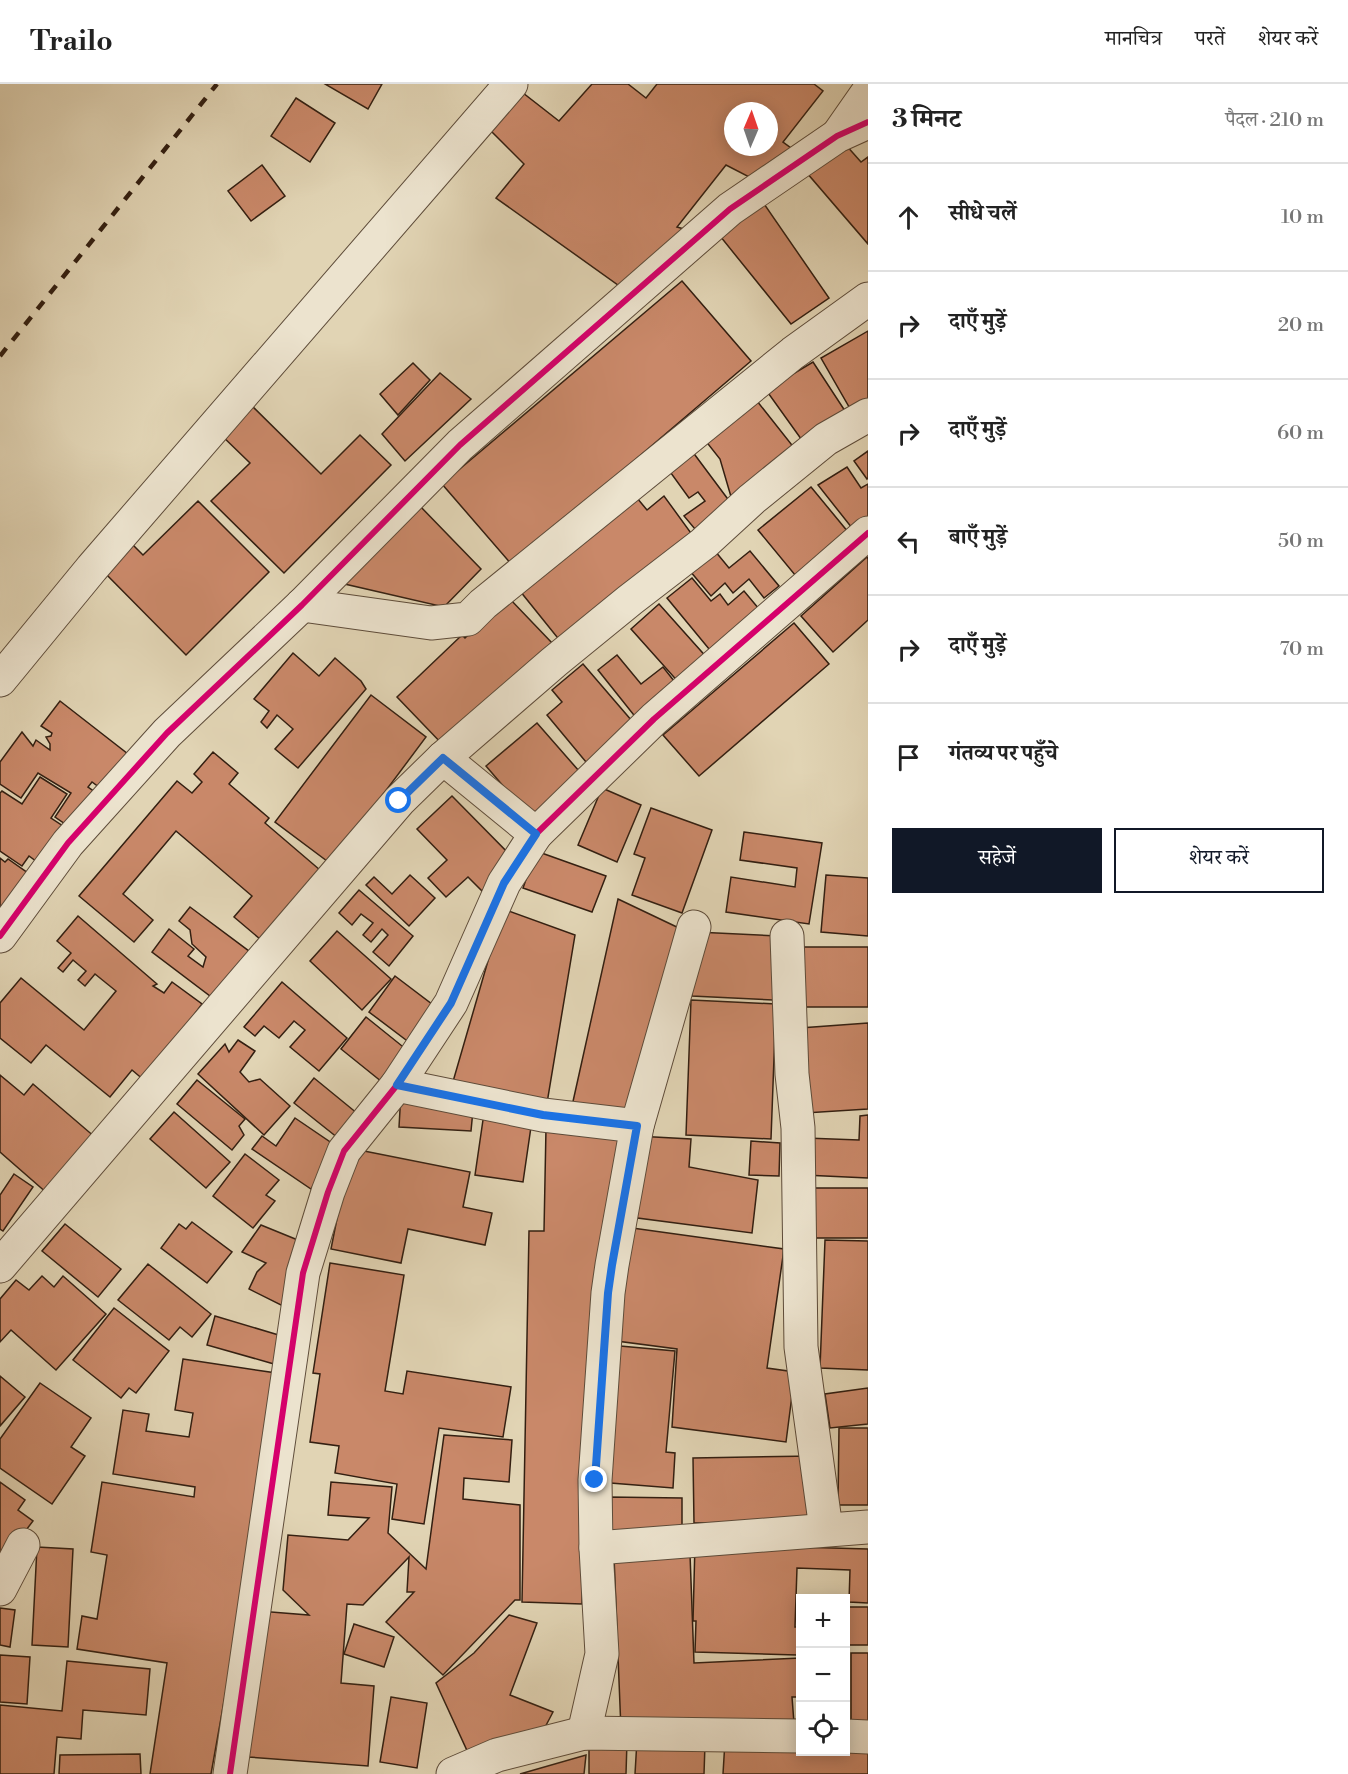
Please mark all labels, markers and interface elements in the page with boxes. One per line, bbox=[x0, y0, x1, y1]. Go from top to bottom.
text: Trailo bbox=[30, 24, 113, 59]
text: मानचित्र bbox=[1105, 26, 1162, 52]
text: परतें bbox=[1195, 26, 1225, 52]
text: शेयर करें bbox=[1258, 26, 1318, 52]
north arrow bbox=[724, 102, 778, 156]
text: 3 मिनट bbox=[892, 103, 961, 135]
text: पैदल · 210 m bbox=[1225, 108, 1324, 133]
text: सीधे चलें bbox=[949, 200, 1016, 227]
icon: ahead bbox=[892, 201, 925, 234]
text: 10 m bbox=[1281, 205, 1324, 230]
text: दाएँ मुड़ें bbox=[949, 308, 1006, 335]
icon: right bbox=[892, 309, 925, 342]
text: 20 m bbox=[1278, 313, 1324, 338]
text: दाएँ मुड़ें bbox=[949, 416, 1006, 443]
icon: right bbox=[892, 417, 925, 450]
text: 60 m bbox=[1277, 421, 1324, 446]
text: बाएँ मुड़ें bbox=[949, 524, 1007, 551]
icon: left bbox=[892, 525, 925, 558]
text: 50 m bbox=[1278, 529, 1324, 554]
text: दाएँ मुड़ें bbox=[949, 632, 1006, 659]
icon: right bbox=[892, 633, 925, 666]
text: 70 m bbox=[1280, 637, 1324, 662]
text: गंतव्य पर पहुँचे bbox=[949, 740, 1058, 767]
icon: arrive bbox=[892, 741, 925, 774]
route start bbox=[385, 787, 411, 813]
button: सहेजें bbox=[892, 828, 1102, 893]
button: शेयर करें bbox=[1114, 828, 1324, 893]
route end bbox=[581, 1466, 607, 1492]
map controls bbox=[796, 1594, 850, 1756]
button: + bbox=[796, 1594, 850, 1648]
button: − bbox=[796, 1648, 850, 1702]
button: locate bbox=[796, 1702, 850, 1756]

